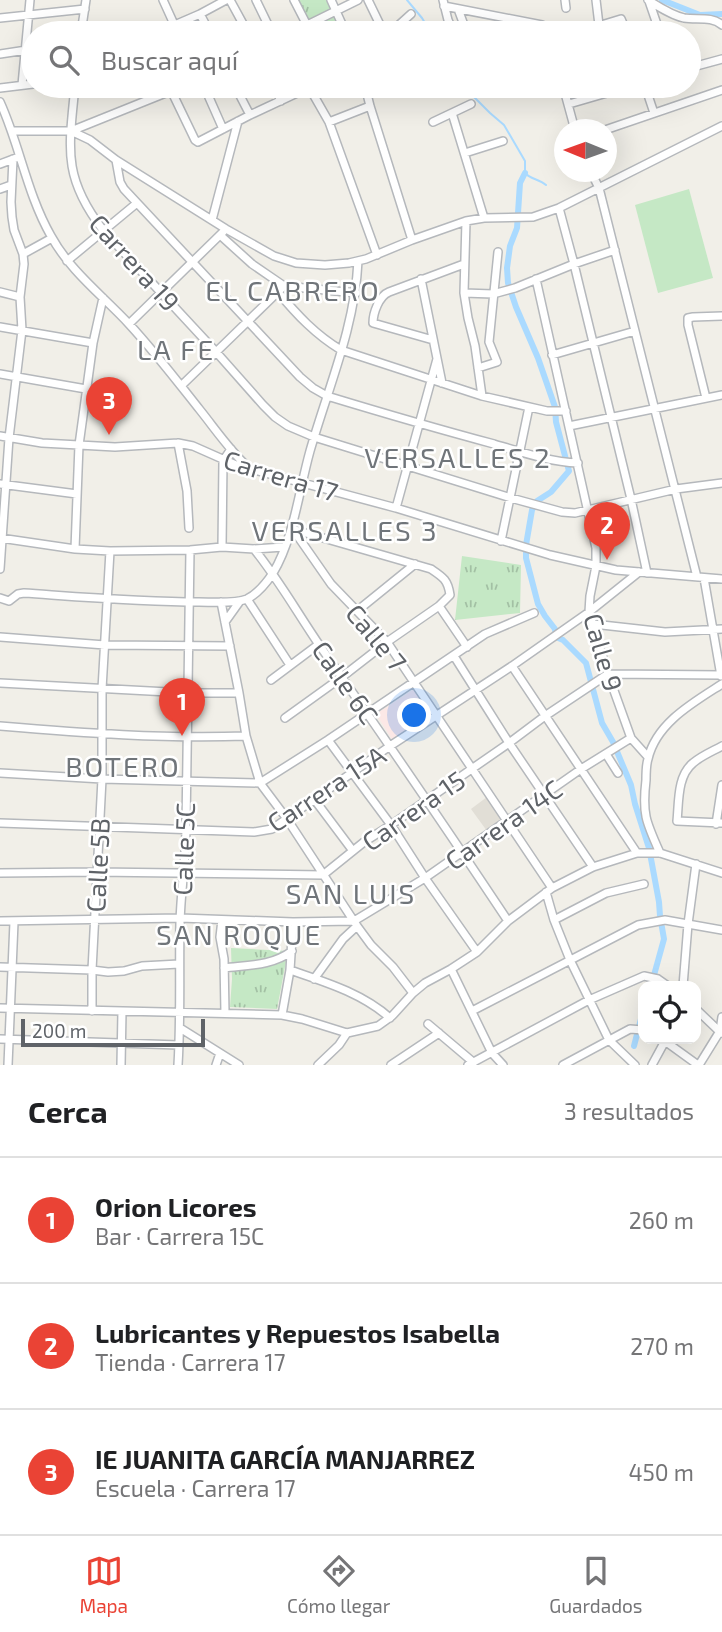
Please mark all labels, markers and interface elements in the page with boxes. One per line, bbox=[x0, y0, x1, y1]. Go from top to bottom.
search box bbox=[21, 21, 701, 98]
icon: search bbox=[45, 41, 83, 79]
text: Buscar aquí bbox=[101, 44, 238, 75]
north arrow bbox=[554, 119, 617, 182]
street label: Carrera 19 bbox=[84, 207, 186, 317]
district label: EL CABRERO bbox=[205, 273, 381, 307]
district label: LA FE bbox=[137, 332, 215, 366]
pin: 3 bbox=[86, 377, 132, 435]
district label: VERSALLES 2 bbox=[364, 440, 552, 474]
street label: Carrera 17 bbox=[220, 443, 342, 507]
pin: 2 bbox=[584, 502, 630, 560]
district label: VERSALLES 3 bbox=[251, 513, 439, 547]
street label: Calle 7 bbox=[340, 597, 414, 677]
street label: Calle 9 bbox=[578, 610, 630, 694]
street label: Calle 6C bbox=[306, 635, 386, 729]
pin: 1 bbox=[159, 678, 205, 736]
your location bbox=[397, 698, 431, 732]
street label: Carrera 15A bbox=[261, 738, 391, 838]
district label: BOTERO bbox=[65, 749, 181, 783]
street label: Carrera 15 bbox=[356, 763, 470, 857]
street label: Carrera 14C bbox=[439, 773, 567, 875]
street label: Calle 5C bbox=[166, 802, 200, 896]
street label: Calle 5B bbox=[79, 817, 115, 913]
district label: SAN LUIS bbox=[286, 876, 416, 910]
district label: SAN ROQUE bbox=[156, 917, 322, 951]
map controls bbox=[638, 981, 701, 1044]
button: locate bbox=[638, 981, 701, 1044]
scale bar bbox=[21, 1016, 205, 1048]
text: 200 m bbox=[32, 1019, 86, 1042]
text: Cerca bbox=[28, 1093, 108, 1129]
text: 3 resultados bbox=[564, 1097, 694, 1125]
text: Orion Licores bbox=[95, 1191, 257, 1222]
text: 1 bbox=[46, 1206, 56, 1234]
text: 260 m bbox=[629, 1206, 694, 1234]
text: Bar · Carrera 15C bbox=[95, 1222, 264, 1250]
text: Lubricantes y Repuestos Isabella bbox=[95, 1317, 500, 1348]
text: 2 bbox=[44, 1332, 58, 1360]
text: 270 m bbox=[630, 1332, 694, 1360]
text: Tienda · Carrera 17 bbox=[95, 1348, 285, 1376]
text: IE JUANITA GARCÍA MANJARREZ bbox=[95, 1443, 475, 1474]
text: 3 bbox=[44, 1458, 58, 1486]
text: 450 m bbox=[628, 1458, 694, 1486]
text: Escuela · Carrera 17 bbox=[95, 1474, 296, 1502]
tab: Mapa bbox=[79, 1552, 128, 1617]
tab: Cómo llegar bbox=[287, 1552, 390, 1617]
tab: Guardados bbox=[549, 1552, 643, 1617]

